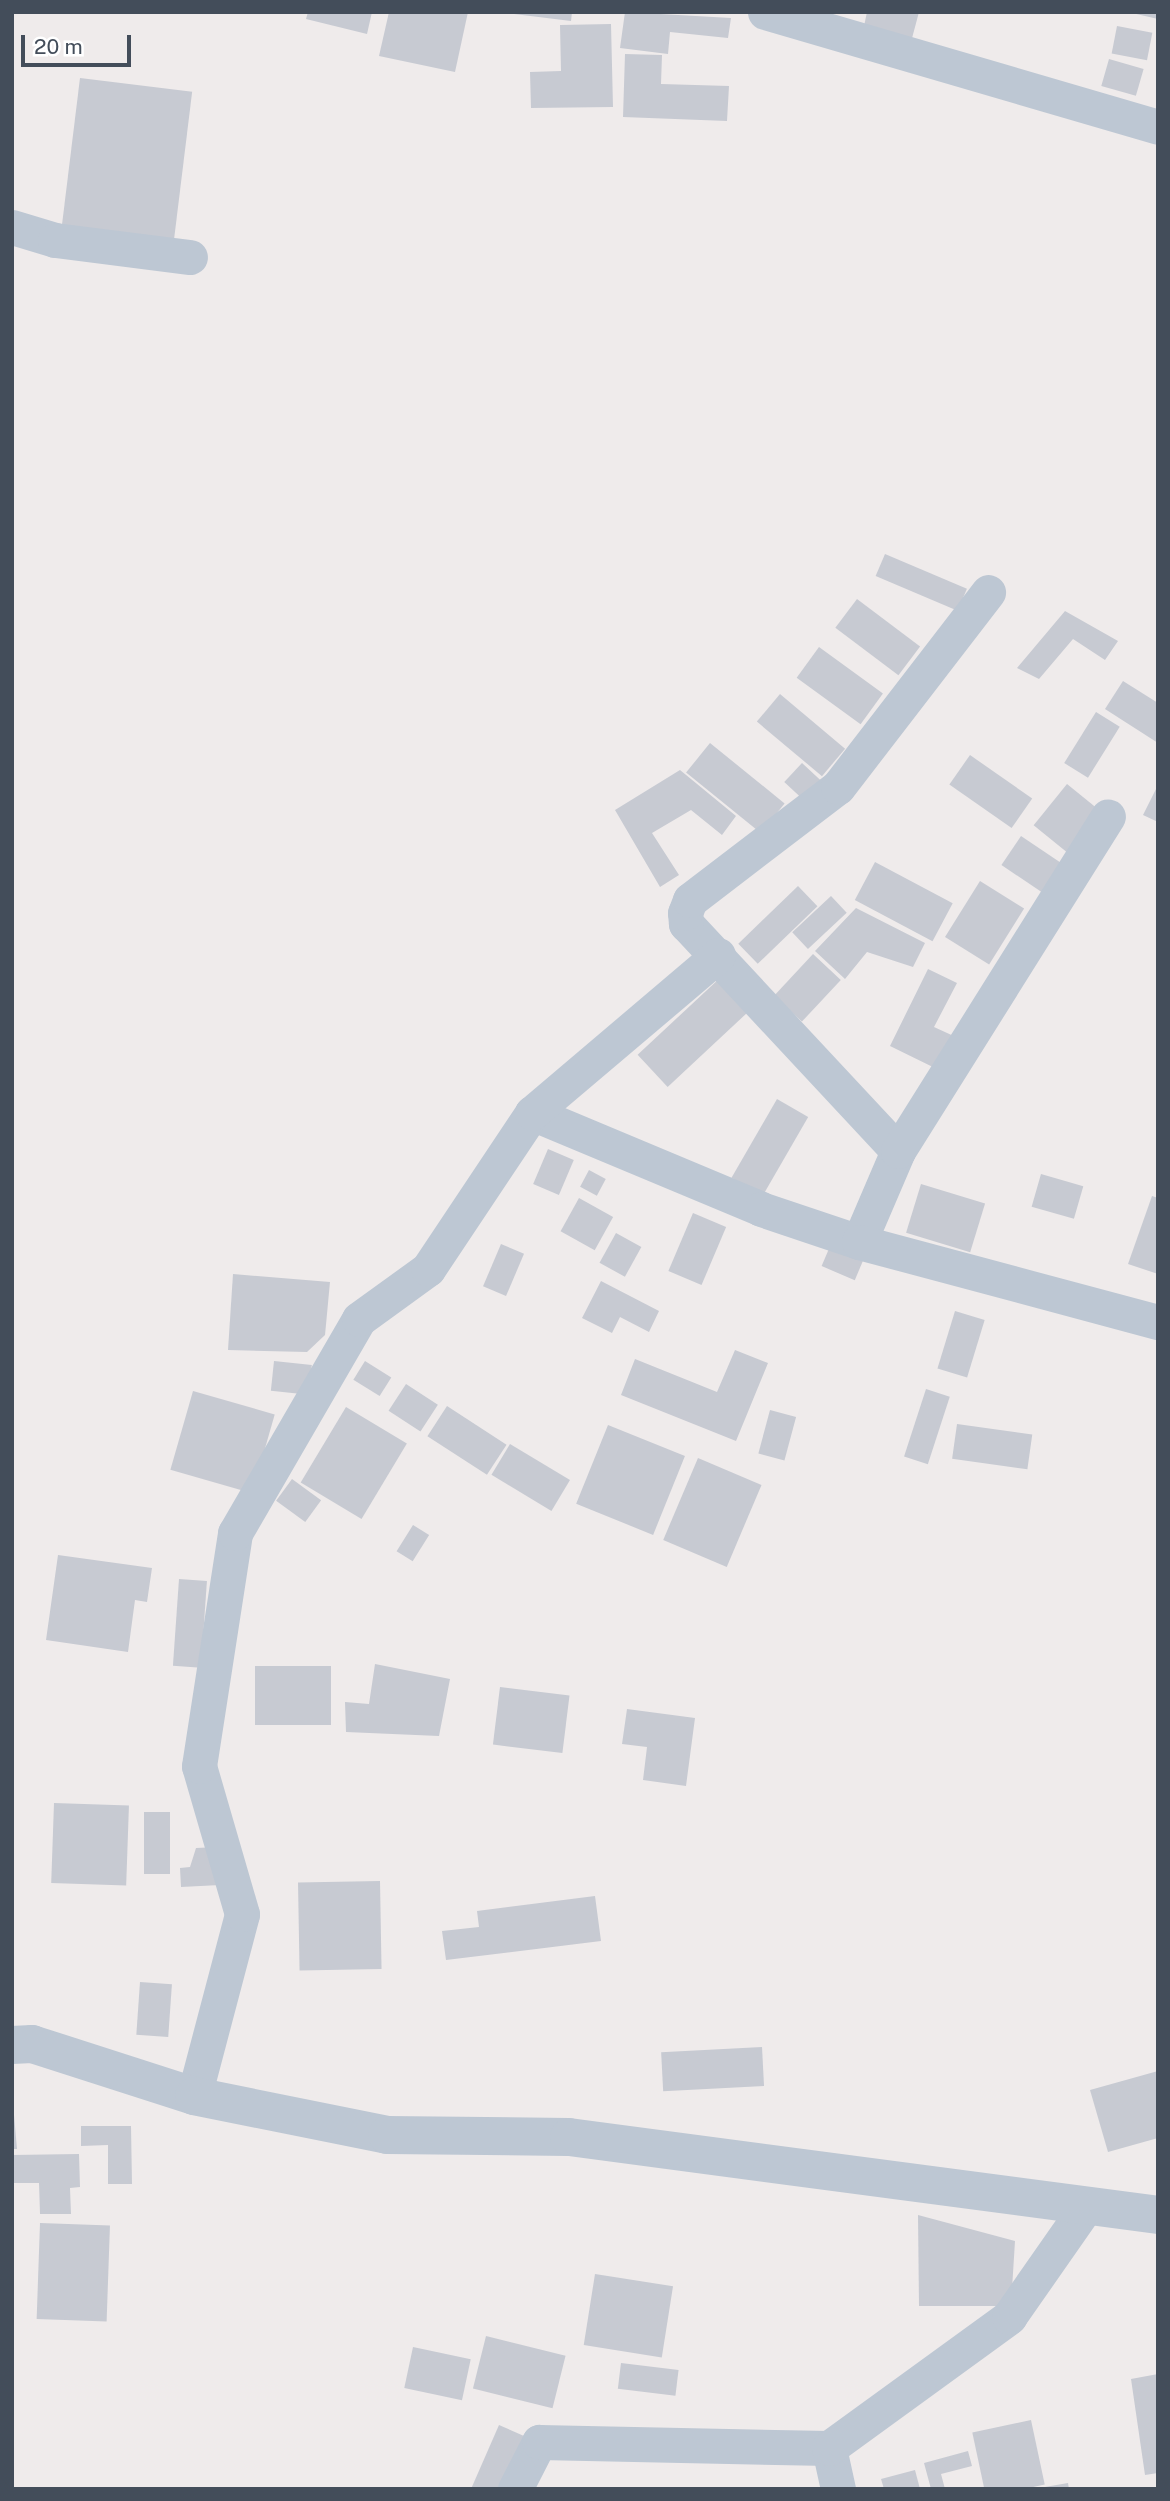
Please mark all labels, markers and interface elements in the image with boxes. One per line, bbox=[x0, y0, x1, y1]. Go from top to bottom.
scale bar bbox=[24, 21, 135, 65]
text: 20 m bbox=[34, 34, 83, 59]

